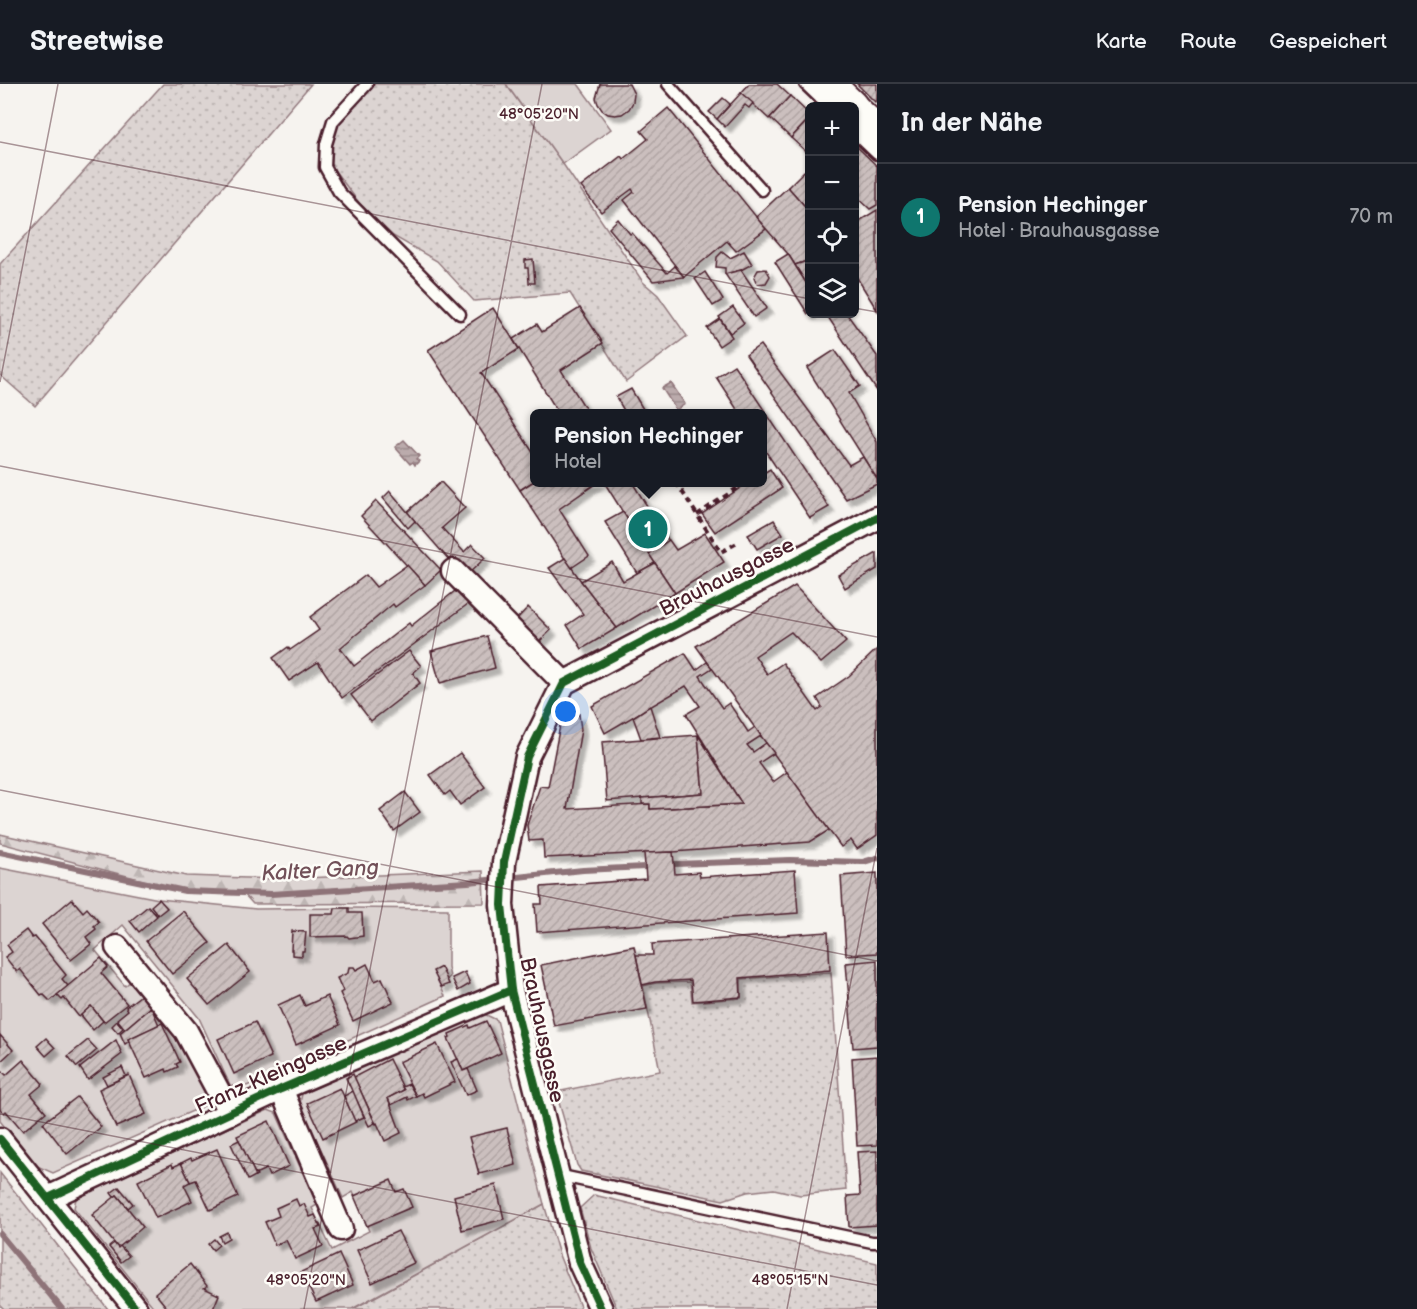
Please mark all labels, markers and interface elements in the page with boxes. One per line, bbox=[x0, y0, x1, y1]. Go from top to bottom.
text: Streetwise bbox=[30, 25, 163, 58]
text: Karte bbox=[1095, 29, 1147, 54]
text: Route bbox=[1180, 29, 1236, 54]
text: Gespeichert bbox=[1269, 29, 1387, 54]
map controls bbox=[805, 102, 859, 318]
button: + bbox=[805, 102, 859, 156]
text: 48°05'20"N bbox=[499, 105, 579, 124]
text: In der Nähe bbox=[901, 108, 1043, 139]
button: − bbox=[805, 156, 859, 210]
text: Pension Hechinger bbox=[958, 192, 1147, 219]
text: 1 bbox=[916, 205, 925, 229]
text: 70 m bbox=[1349, 205, 1393, 229]
button: locate bbox=[805, 210, 859, 264]
text: Hotel · Brauhausgasse bbox=[958, 219, 1160, 243]
button: layers bbox=[805, 264, 859, 318]
popup bbox=[530, 409, 767, 487]
text: Pension Hechinger bbox=[554, 423, 743, 450]
text: Hotel bbox=[554, 450, 601, 474]
pin: 1 bbox=[628, 506, 668, 552]
street label: Brauhausgasse bbox=[655, 532, 799, 622]
your location bbox=[551, 697, 580, 726]
water label: Kalter Gang bbox=[260, 854, 380, 888]
street label: Brauhausgasse bbox=[514, 955, 570, 1105]
street label: Franz Kleingasse bbox=[191, 1030, 351, 1120]
text: 48°05'20"N bbox=[266, 1271, 346, 1290]
text: 48°05'15"N bbox=[752, 1271, 828, 1290]

